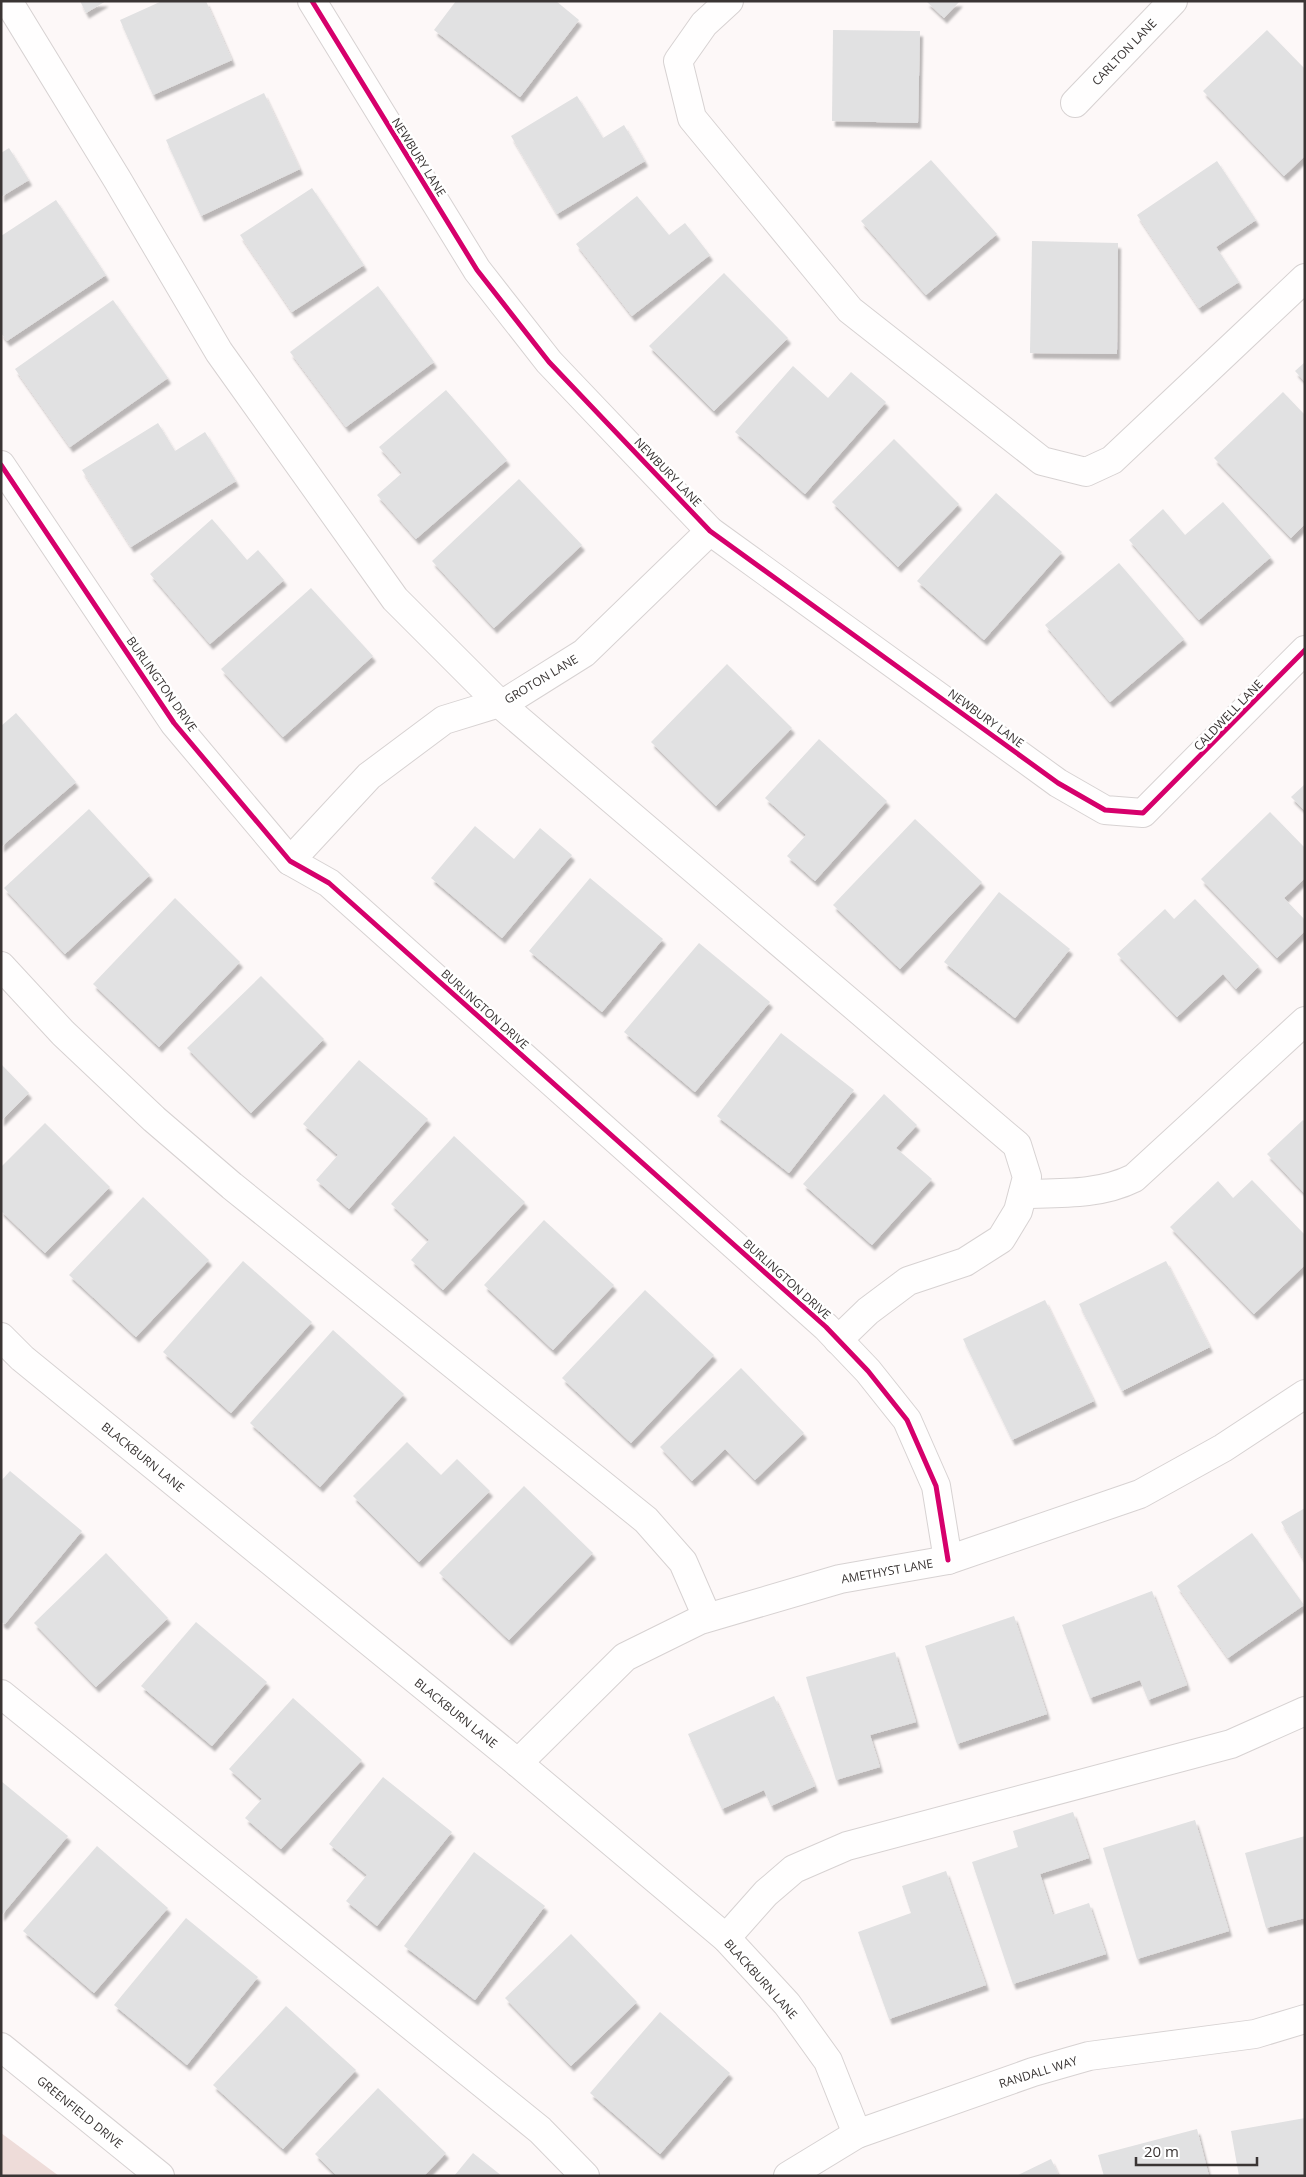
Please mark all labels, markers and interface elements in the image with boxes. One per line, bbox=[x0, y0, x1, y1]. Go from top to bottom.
street label: CARLTON LANE bbox=[1088, 15, 1160, 89]
street label: NEWBURY LANE bbox=[388, 114, 450, 200]
street label: NEWBURY LANE bbox=[631, 434, 705, 510]
street label: BURLINGTON DRIVE bbox=[123, 633, 201, 735]
street label: GROTON LANE bbox=[501, 650, 581, 708]
street label: CALDWELL LANE bbox=[1190, 676, 1266, 754]
street label: NEWBURY LANE bbox=[945, 685, 1027, 751]
street label: BURLINGTON DRIVE bbox=[437, 965, 533, 1053]
street label: BURLINGTON DRIVE bbox=[739, 1235, 835, 1323]
street label: BLACKBURN LANE bbox=[98, 1418, 188, 1496]
street label: AMETHYST LANE bbox=[840, 1555, 934, 1587]
street label: BLACKBURN LANE bbox=[411, 1674, 501, 1752]
street label: BLACKBURN LANE bbox=[721, 1935, 801, 2023]
street label: RANDALL WAY bbox=[997, 2052, 1080, 2092]
street label: GREENFIELD DRIVE bbox=[33, 2072, 127, 2152]
scale bar bbox=[1136, 2134, 1257, 2166]
text: 20 m bbox=[1144, 2141, 1179, 2161]

